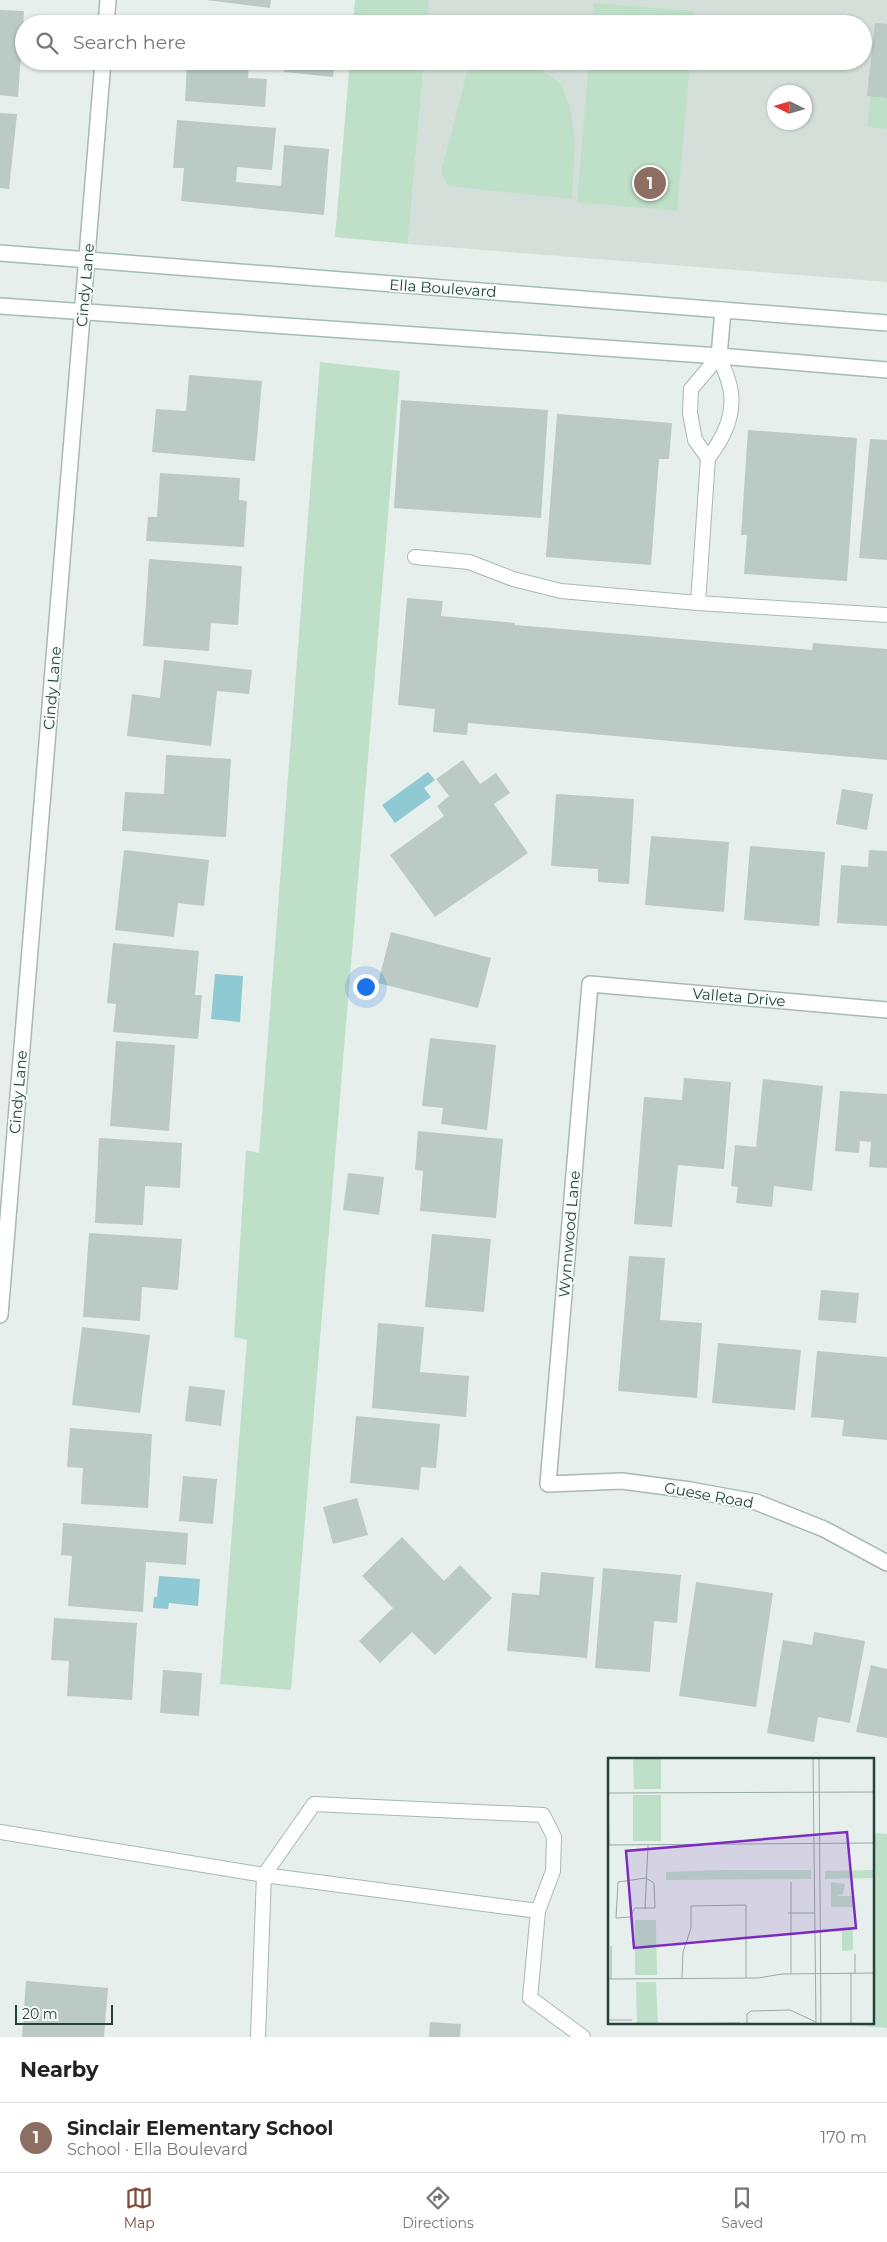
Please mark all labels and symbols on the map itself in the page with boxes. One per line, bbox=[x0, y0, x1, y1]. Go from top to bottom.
north arrow bbox=[767, 85, 812, 130]
pin: 1 bbox=[634, 164, 666, 202]
street label: Cindy Lane bbox=[72, 242, 98, 328]
street label: Ella Boulevard bbox=[389, 275, 497, 301]
street label: Cindy Lane bbox=[39, 645, 65, 731]
your location bbox=[353, 974, 379, 1000]
street label: Valleta Drive bbox=[692, 983, 786, 1011]
street label: Cindy Lane bbox=[5, 1049, 31, 1135]
street label: Wynnwood Lane bbox=[554, 1170, 584, 1298]
street label: Guese Road bbox=[663, 1478, 755, 1512]
inset map bbox=[608, 1758, 874, 2024]
scale bar bbox=[15, 2002, 112, 2025]

